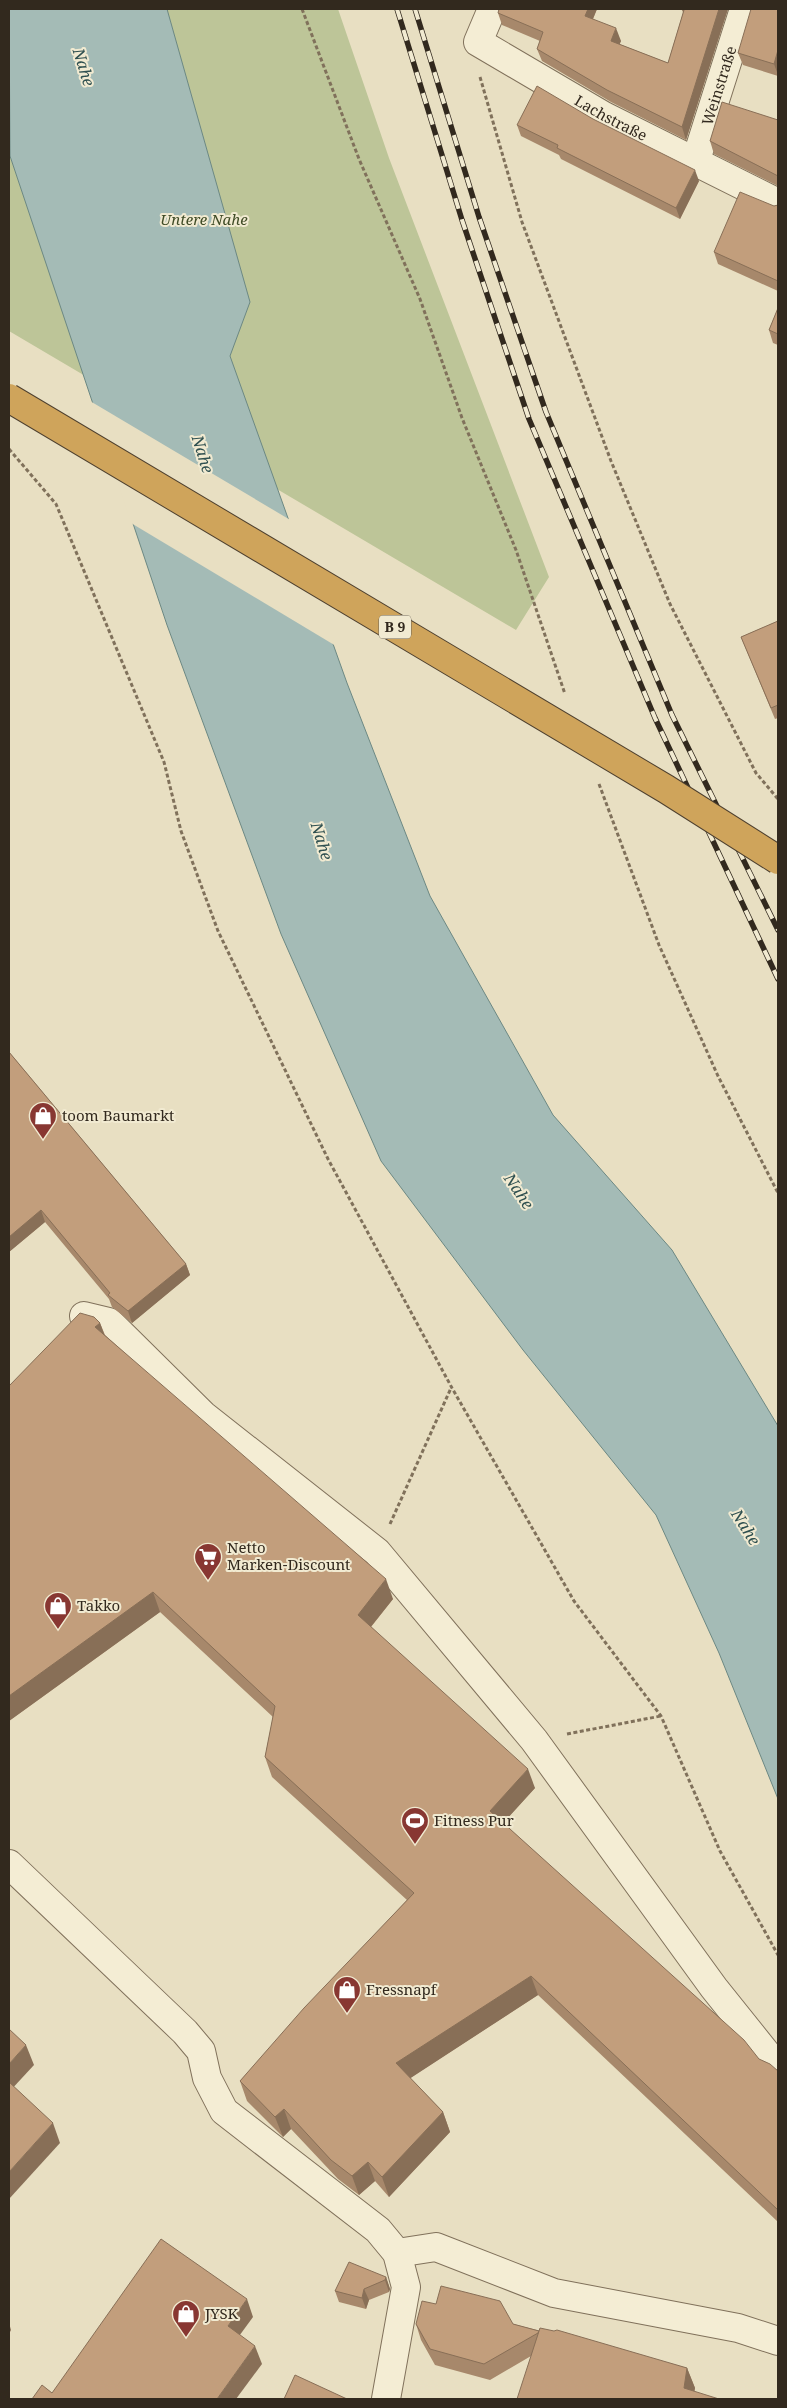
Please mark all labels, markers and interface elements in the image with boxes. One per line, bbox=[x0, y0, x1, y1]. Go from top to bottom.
street label: Weinstraße bbox=[697, 43, 741, 128]
water label: Nahe bbox=[67, 44, 100, 89]
street label: Lachstraße bbox=[571, 90, 651, 145]
park label: Untere Nahe bbox=[160, 209, 248, 229]
water label: Nahe bbox=[186, 431, 219, 476]
road number: B 9 bbox=[379, 616, 411, 638]
water label: Nahe bbox=[305, 818, 338, 863]
shop icon: toom Baumarkt bbox=[28, 1101, 58, 1140]
place label: toom Baumarkt bbox=[62, 1105, 174, 1125]
water label: Nahe bbox=[498, 1168, 539, 1213]
water label: Nahe bbox=[726, 1504, 766, 1549]
place label: Netto Marken-Discount bbox=[227, 1537, 350, 1574]
supermarket icon: Netto Marken-Discount bbox=[193, 1542, 223, 1581]
shop icon: Takko bbox=[43, 1591, 73, 1630]
place label: Takko bbox=[77, 1595, 120, 1615]
sports icon: Fitness Pur bbox=[400, 1806, 430, 1845]
place label: Fitness Pur bbox=[434, 1810, 514, 1830]
shop icon: Fressnapf bbox=[332, 1975, 362, 2014]
place label: Fressnapf bbox=[366, 1979, 438, 1999]
shop icon: JYSK bbox=[171, 2299, 201, 2338]
place label: JYSK bbox=[204, 2303, 239, 2323]

